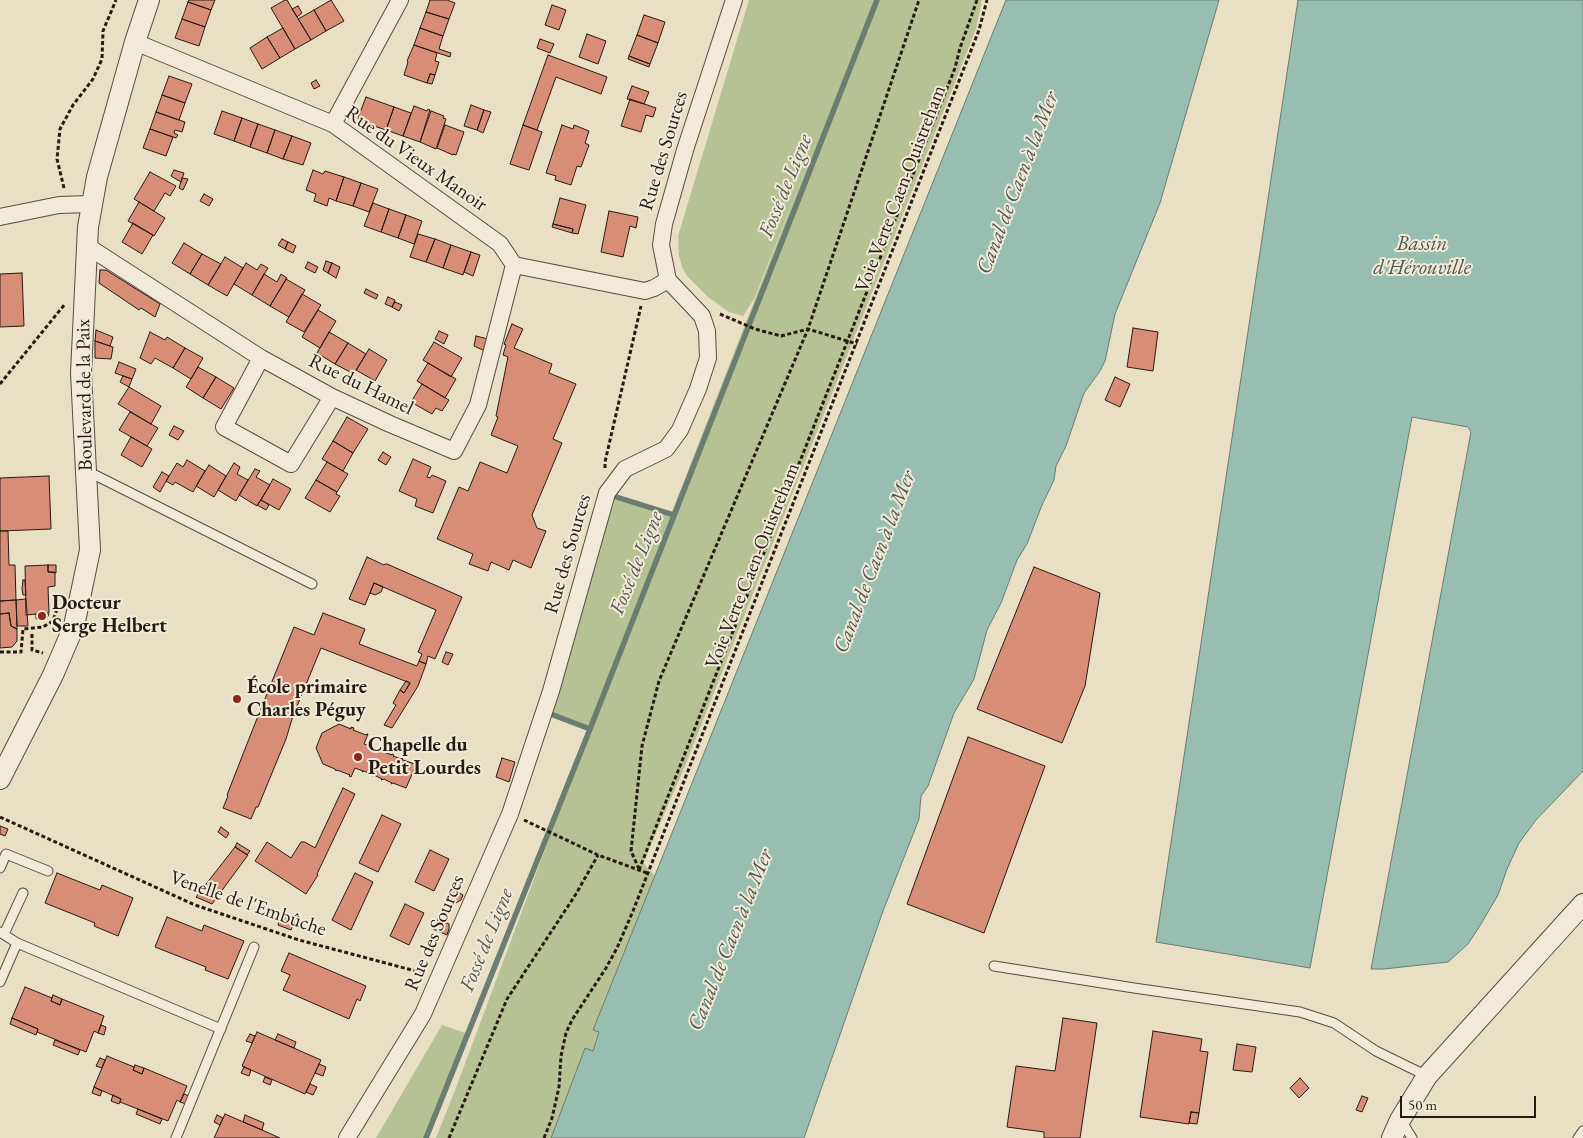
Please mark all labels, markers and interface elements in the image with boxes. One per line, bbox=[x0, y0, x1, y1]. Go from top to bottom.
street label: Voie Verte Caen-Ouistreham bbox=[850, 82, 952, 296]
street label: Rue des Sources bbox=[634, 88, 694, 214]
water label: Canal de Caen à la Mer bbox=[972, 88, 1064, 278]
street label: Rue du Vieux Manoir bbox=[340, 101, 492, 217]
water label: Fossé de Ligne bbox=[754, 131, 818, 241]
water label: Bassin d'Hérouville bbox=[1373, 231, 1471, 281]
street label: Boulevard de la Paix bbox=[72, 319, 98, 471]
street label: Rue du Hamel bbox=[305, 349, 417, 421]
street label: Voie Verte Caen-Ouistreham bbox=[701, 460, 805, 672]
water label: Canal de Caen à la Mer bbox=[829, 467, 921, 657]
street label: Rue des Sources bbox=[539, 491, 597, 617]
water label: Fossé de Ligne bbox=[605, 508, 669, 618]
place label: Docteur Serge Helbert bbox=[52, 592, 167, 639]
marker: Docteur Serge Helbert bbox=[36, 610, 48, 622]
place label: École primaire Charles Péguy bbox=[247, 676, 367, 723]
marker: École primaire Charles Péguy bbox=[231, 693, 243, 705]
place label: Chapelle du Petit Lourdes bbox=[368, 734, 481, 781]
marker: Chapelle du Petit Lourdes bbox=[352, 751, 364, 763]
water label: Canal de Caen à la Mer bbox=[683, 846, 779, 1034]
street label: Venelle de l'Embûche bbox=[167, 866, 329, 942]
street label: Rue des Sources bbox=[400, 872, 470, 994]
water label: Fossé de Ligne bbox=[455, 885, 519, 995]
scale bar bbox=[1403, 1086, 1539, 1118]
text: 50 m bbox=[1408, 1095, 1437, 1114]

